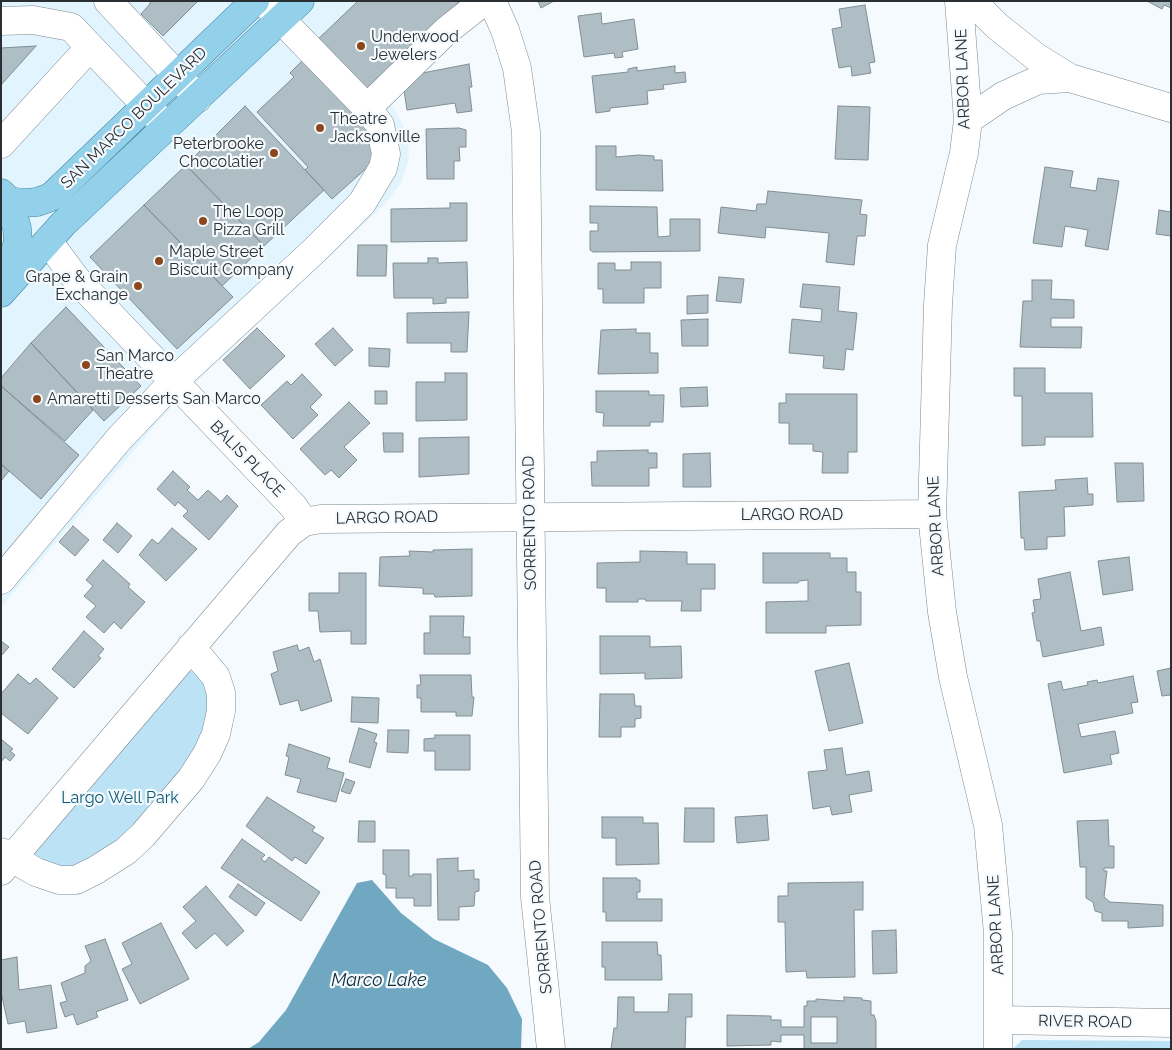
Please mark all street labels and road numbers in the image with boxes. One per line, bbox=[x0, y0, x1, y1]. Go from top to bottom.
street label: ARBOR LANE bbox=[952, 28, 974, 130]
street label: SAN MARCO BOULEVARD bbox=[57, 43, 211, 193]
street label: BALIS PLACE bbox=[206, 417, 288, 501]
street label: SORRENTO ROAD bbox=[519, 456, 541, 590]
street label: ARBOR LANE bbox=[924, 475, 948, 577]
street label: LARGO ROAD bbox=[741, 505, 843, 525]
street label: LARGO ROAD bbox=[336, 508, 438, 528]
street label: SORRENTO ROAD bbox=[526, 859, 556, 995]
street label: ARBOR LANE bbox=[984, 874, 1008, 976]
street label: RIVER ROAD bbox=[1038, 1012, 1132, 1032]

